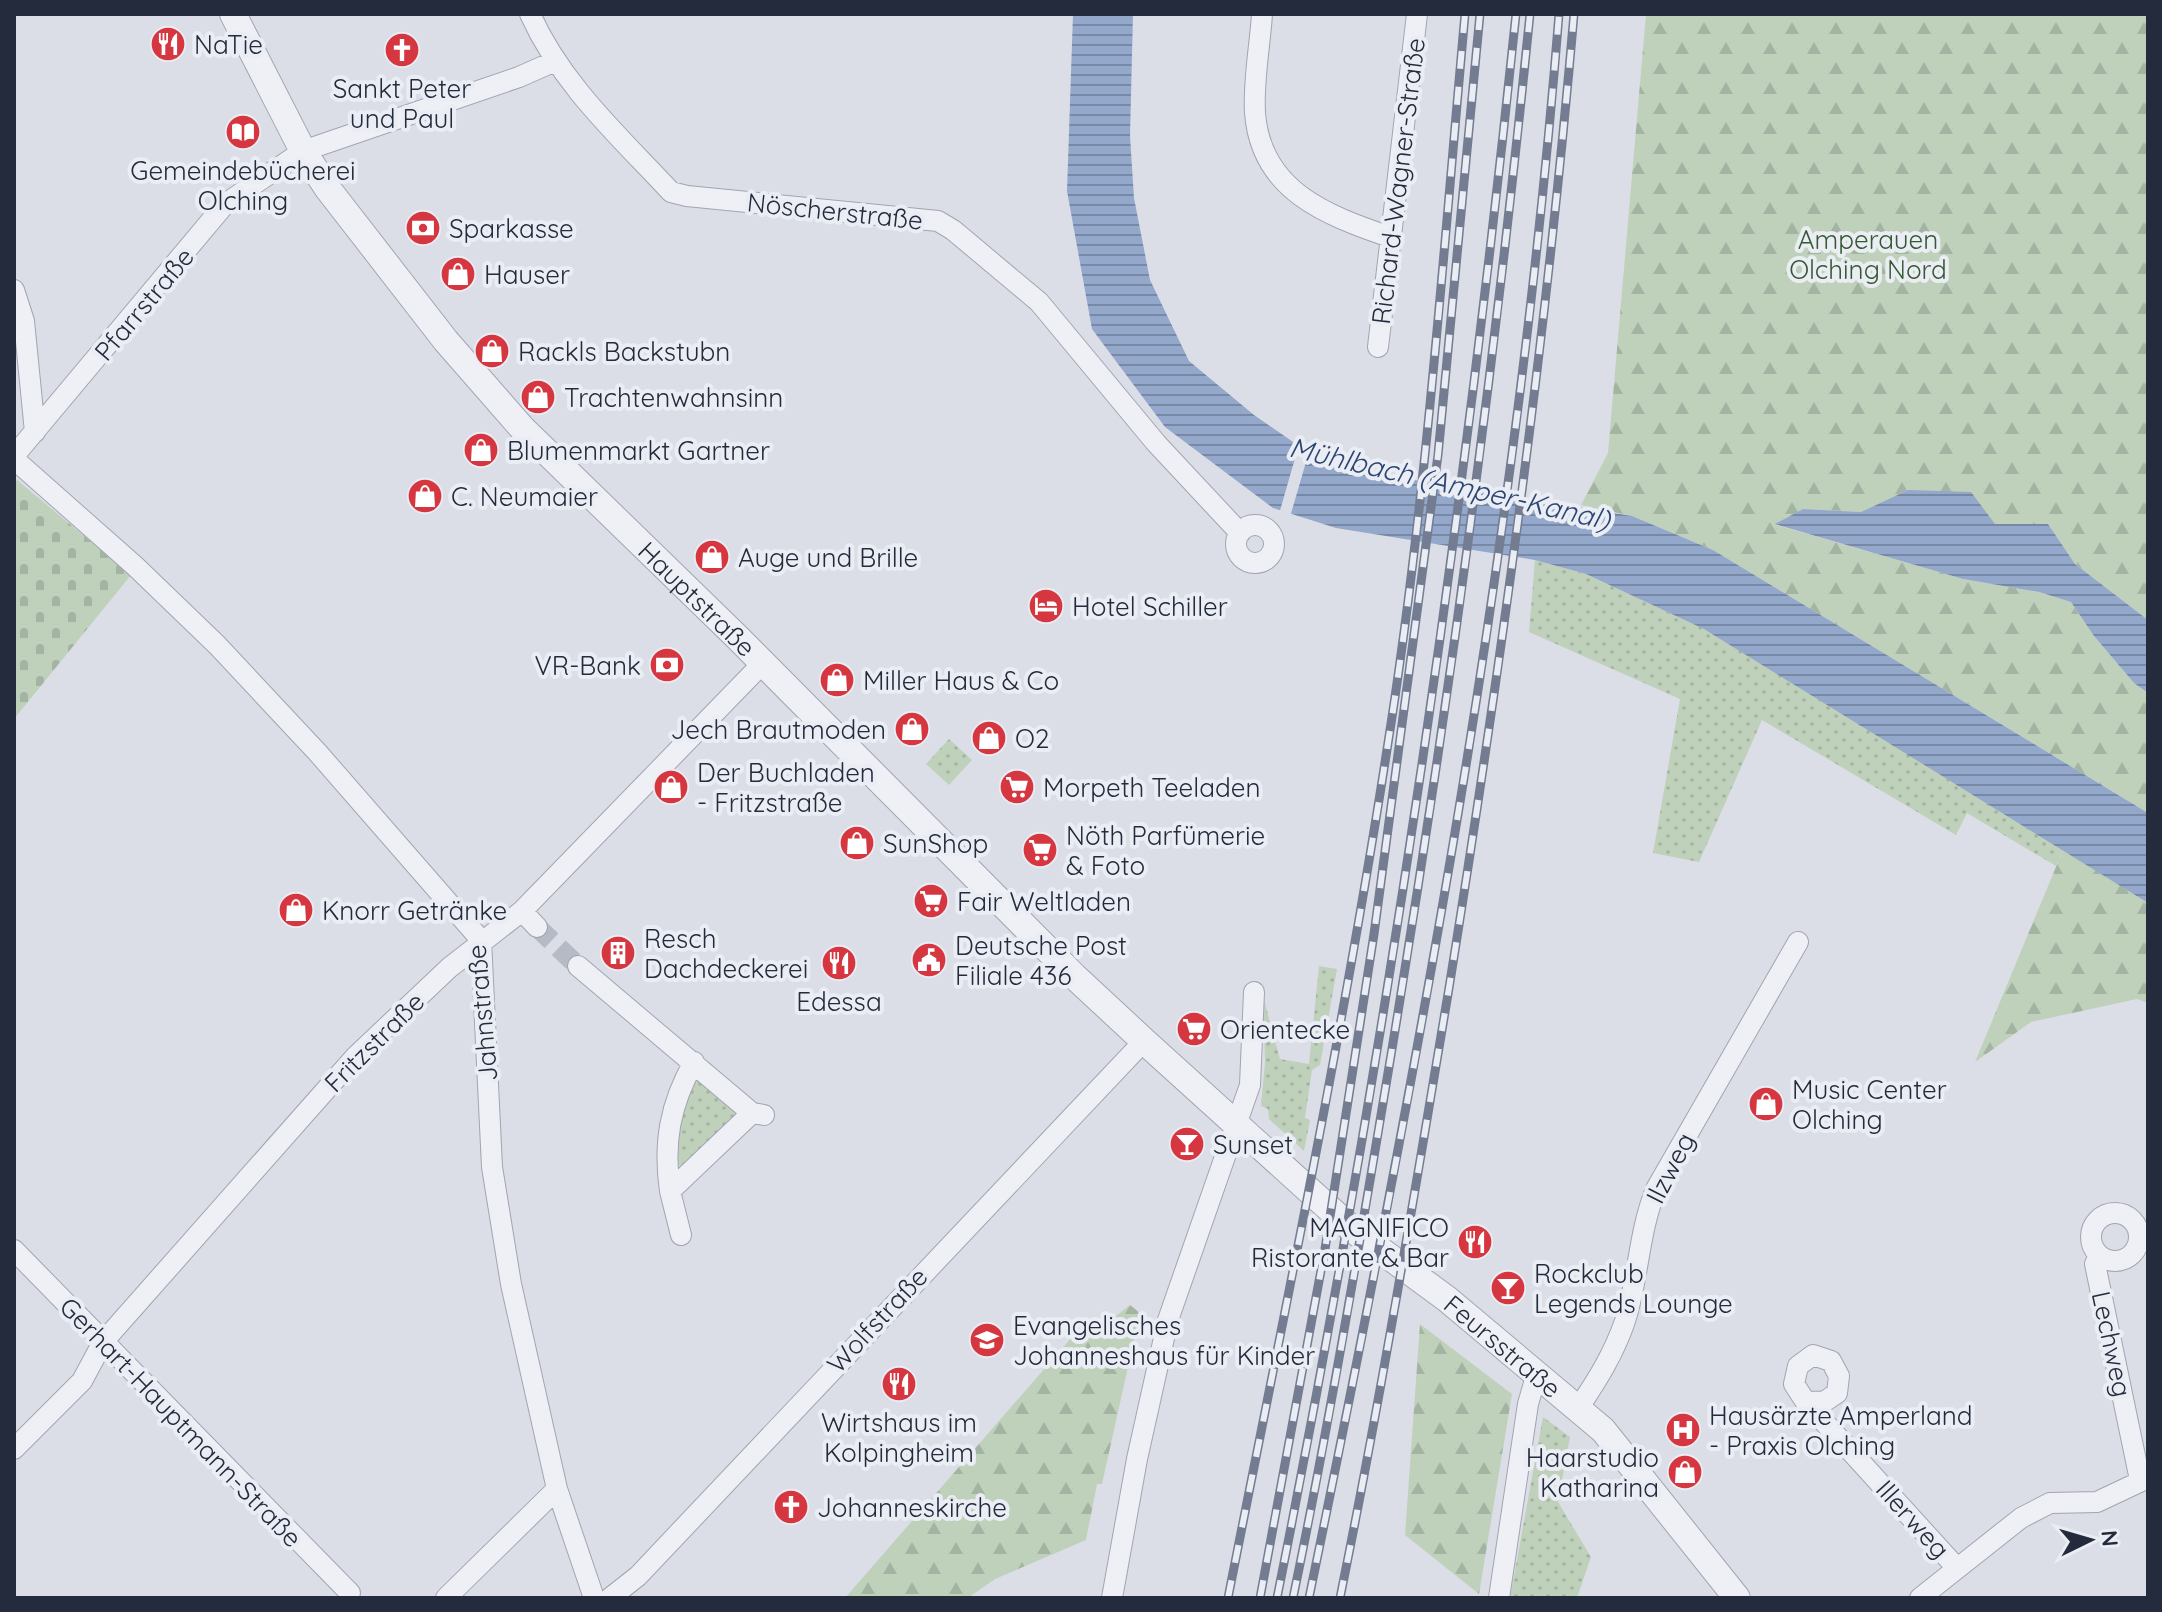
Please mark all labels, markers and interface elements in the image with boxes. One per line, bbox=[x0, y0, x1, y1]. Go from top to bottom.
restaurant icon: NaTie bbox=[149, 25, 187, 63]
place label: NaTie bbox=[194, 28, 263, 61]
church icon: Sankt Peter und Paul bbox=[383, 31, 421, 69]
street label: Richard-Wagner-Straße bbox=[1364, 36, 1432, 326]
place label: Sankt Peter und Paul bbox=[333, 72, 471, 135]
library icon: Gemeindebücherei Olching bbox=[224, 113, 262, 151]
place label: Gemeindebücherei Olching bbox=[130, 154, 356, 217]
street label: Nöscherstraße bbox=[745, 185, 925, 237]
bank icon: Sparkasse bbox=[404, 209, 442, 247]
place label: Sparkasse bbox=[449, 212, 574, 245]
park label: Amperauen Olching Nord bbox=[1789, 223, 1947, 286]
street label: Pfarrstraße bbox=[87, 241, 201, 367]
shop icon: Hauser bbox=[439, 255, 477, 293]
place label: Hauser bbox=[484, 258, 570, 291]
shop icon: Rackls Backstubn bbox=[473, 332, 511, 370]
place label: Rackls Backstubn bbox=[518, 335, 730, 368]
shop icon: Trachtenwahnsinn bbox=[519, 378, 557, 416]
place label: Trachtenwahnsinn bbox=[564, 381, 783, 414]
water label: Mühlbach (Amper-Kanal) bbox=[1286, 429, 1615, 537]
shop icon: Blumenmarkt Gartner bbox=[462, 431, 500, 469]
place label: Blumenmarkt Gartner bbox=[507, 434, 770, 467]
shop icon: C. Neumaier bbox=[406, 477, 444, 515]
place label: C. Neumaier bbox=[451, 480, 598, 513]
street label: Hauptstraße bbox=[632, 534, 763, 663]
shop icon: Auge und Brille bbox=[693, 538, 731, 576]
place label: Auge und Brille bbox=[738, 541, 918, 574]
hotel icon: Hotel Schiller bbox=[1027, 587, 1065, 625]
place label: Hotel Schiller bbox=[1072, 590, 1228, 623]
bank icon: VR-Bank bbox=[648, 646, 686, 684]
place label: VR-Bank bbox=[535, 649, 641, 682]
shop icon: Miller Haus & Co bbox=[818, 661, 856, 699]
place label: Miller Haus & Co bbox=[863, 664, 1059, 697]
shop icon: Jech Brautmoden bbox=[893, 710, 931, 748]
place label: Jech Brautmoden bbox=[670, 713, 886, 746]
shop icon: O2 bbox=[970, 719, 1008, 757]
place label: O2 bbox=[1015, 722, 1049, 755]
place label: Der Buchladen - Fritzstraße bbox=[697, 756, 875, 819]
shop icon: Der Buchladen - Fritzstraße bbox=[652, 768, 690, 806]
supermarket icon: Morpeth Teeladen bbox=[998, 768, 1036, 806]
place label: Morpeth Teeladen bbox=[1043, 771, 1261, 804]
place label: Nöth Parfümerie & Foto bbox=[1066, 819, 1265, 882]
shop icon: SunShop bbox=[838, 824, 876, 862]
place label: SunShop bbox=[883, 827, 988, 860]
supermarket icon: Nöth Parfümerie & Foto bbox=[1021, 831, 1059, 869]
supermarket icon: Fair Weltladen bbox=[912, 882, 950, 920]
place label: Fair Weltladen bbox=[957, 885, 1131, 918]
shop icon: Knorr Getränke bbox=[277, 891, 315, 929]
place label: Knorr Getränke bbox=[322, 894, 507, 927]
place label: Resch Dachdeckerei bbox=[644, 922, 808, 985]
place label: Deutsche Post Filiale 436 bbox=[955, 929, 1127, 992]
building icon: Resch Dachdeckerei bbox=[599, 934, 637, 972]
public building icon: Deutsche Post Filiale 436 bbox=[910, 941, 948, 979]
street label: Jahnstraße bbox=[460, 943, 504, 1083]
restaurant icon: Edessa bbox=[820, 944, 858, 982]
street label: Fritzstraße bbox=[317, 985, 431, 1099]
place label: Edessa bbox=[796, 985, 882, 1018]
supermarket icon: Orientecke bbox=[1175, 1010, 1213, 1048]
place label: Orientecke bbox=[1220, 1013, 1350, 1046]
place label: Music Center Olching bbox=[1792, 1073, 1947, 1136]
shop icon: Music Center Olching bbox=[1747, 1085, 1785, 1123]
bar icon: Sunset bbox=[1168, 1125, 1206, 1163]
street label: Ilzweg bbox=[1638, 1127, 1702, 1209]
place label: Sunset bbox=[1213, 1128, 1293, 1161]
place label: MAGNIFICO Ristorante & Bar bbox=[1251, 1211, 1449, 1274]
restaurant icon: MAGNIFICO Ristorante & Bar bbox=[1456, 1223, 1494, 1261]
place label: Rockclub Legends Lounge bbox=[1534, 1257, 1733, 1320]
street label: Wolfstraße bbox=[820, 1260, 934, 1380]
bar icon: Rockclub Legends Lounge bbox=[1489, 1269, 1527, 1307]
street label: Feursstraße bbox=[1437, 1287, 1568, 1405]
street label: Lechweg bbox=[2085, 1288, 2139, 1400]
street label: Gerhart-Hauptmann-Straße bbox=[53, 1290, 309, 1554]
place label: Evangelisches Johanneshaus für Kinder bbox=[1013, 1309, 1315, 1372]
school or university icon: Evangelisches Johanneshaus für Kinder bbox=[968, 1321, 1006, 1359]
restaurant icon: Wirtshaus im Kolpingheim bbox=[880, 1365, 918, 1403]
place label: Hausärzte Amperland - Praxis Olching bbox=[1709, 1399, 1973, 1462]
place label: Wirtshaus im Kolpingheim bbox=[821, 1406, 977, 1469]
hospital icon: Hausärzte Amperland - Praxis Olching bbox=[1664, 1411, 1702, 1449]
place label: Haarstudio Katharina bbox=[1526, 1441, 1659, 1504]
shop icon: Haarstudio Katharina bbox=[1666, 1453, 1704, 1491]
street label: Illerweg bbox=[1869, 1473, 1957, 1565]
church icon: Johanneskirche bbox=[772, 1488, 810, 1526]
place label: Johanneskirche bbox=[817, 1491, 1007, 1524]
north arrow bbox=[2050, 1500, 2130, 1580]
text: N bbox=[2095, 1529, 2125, 1548]

